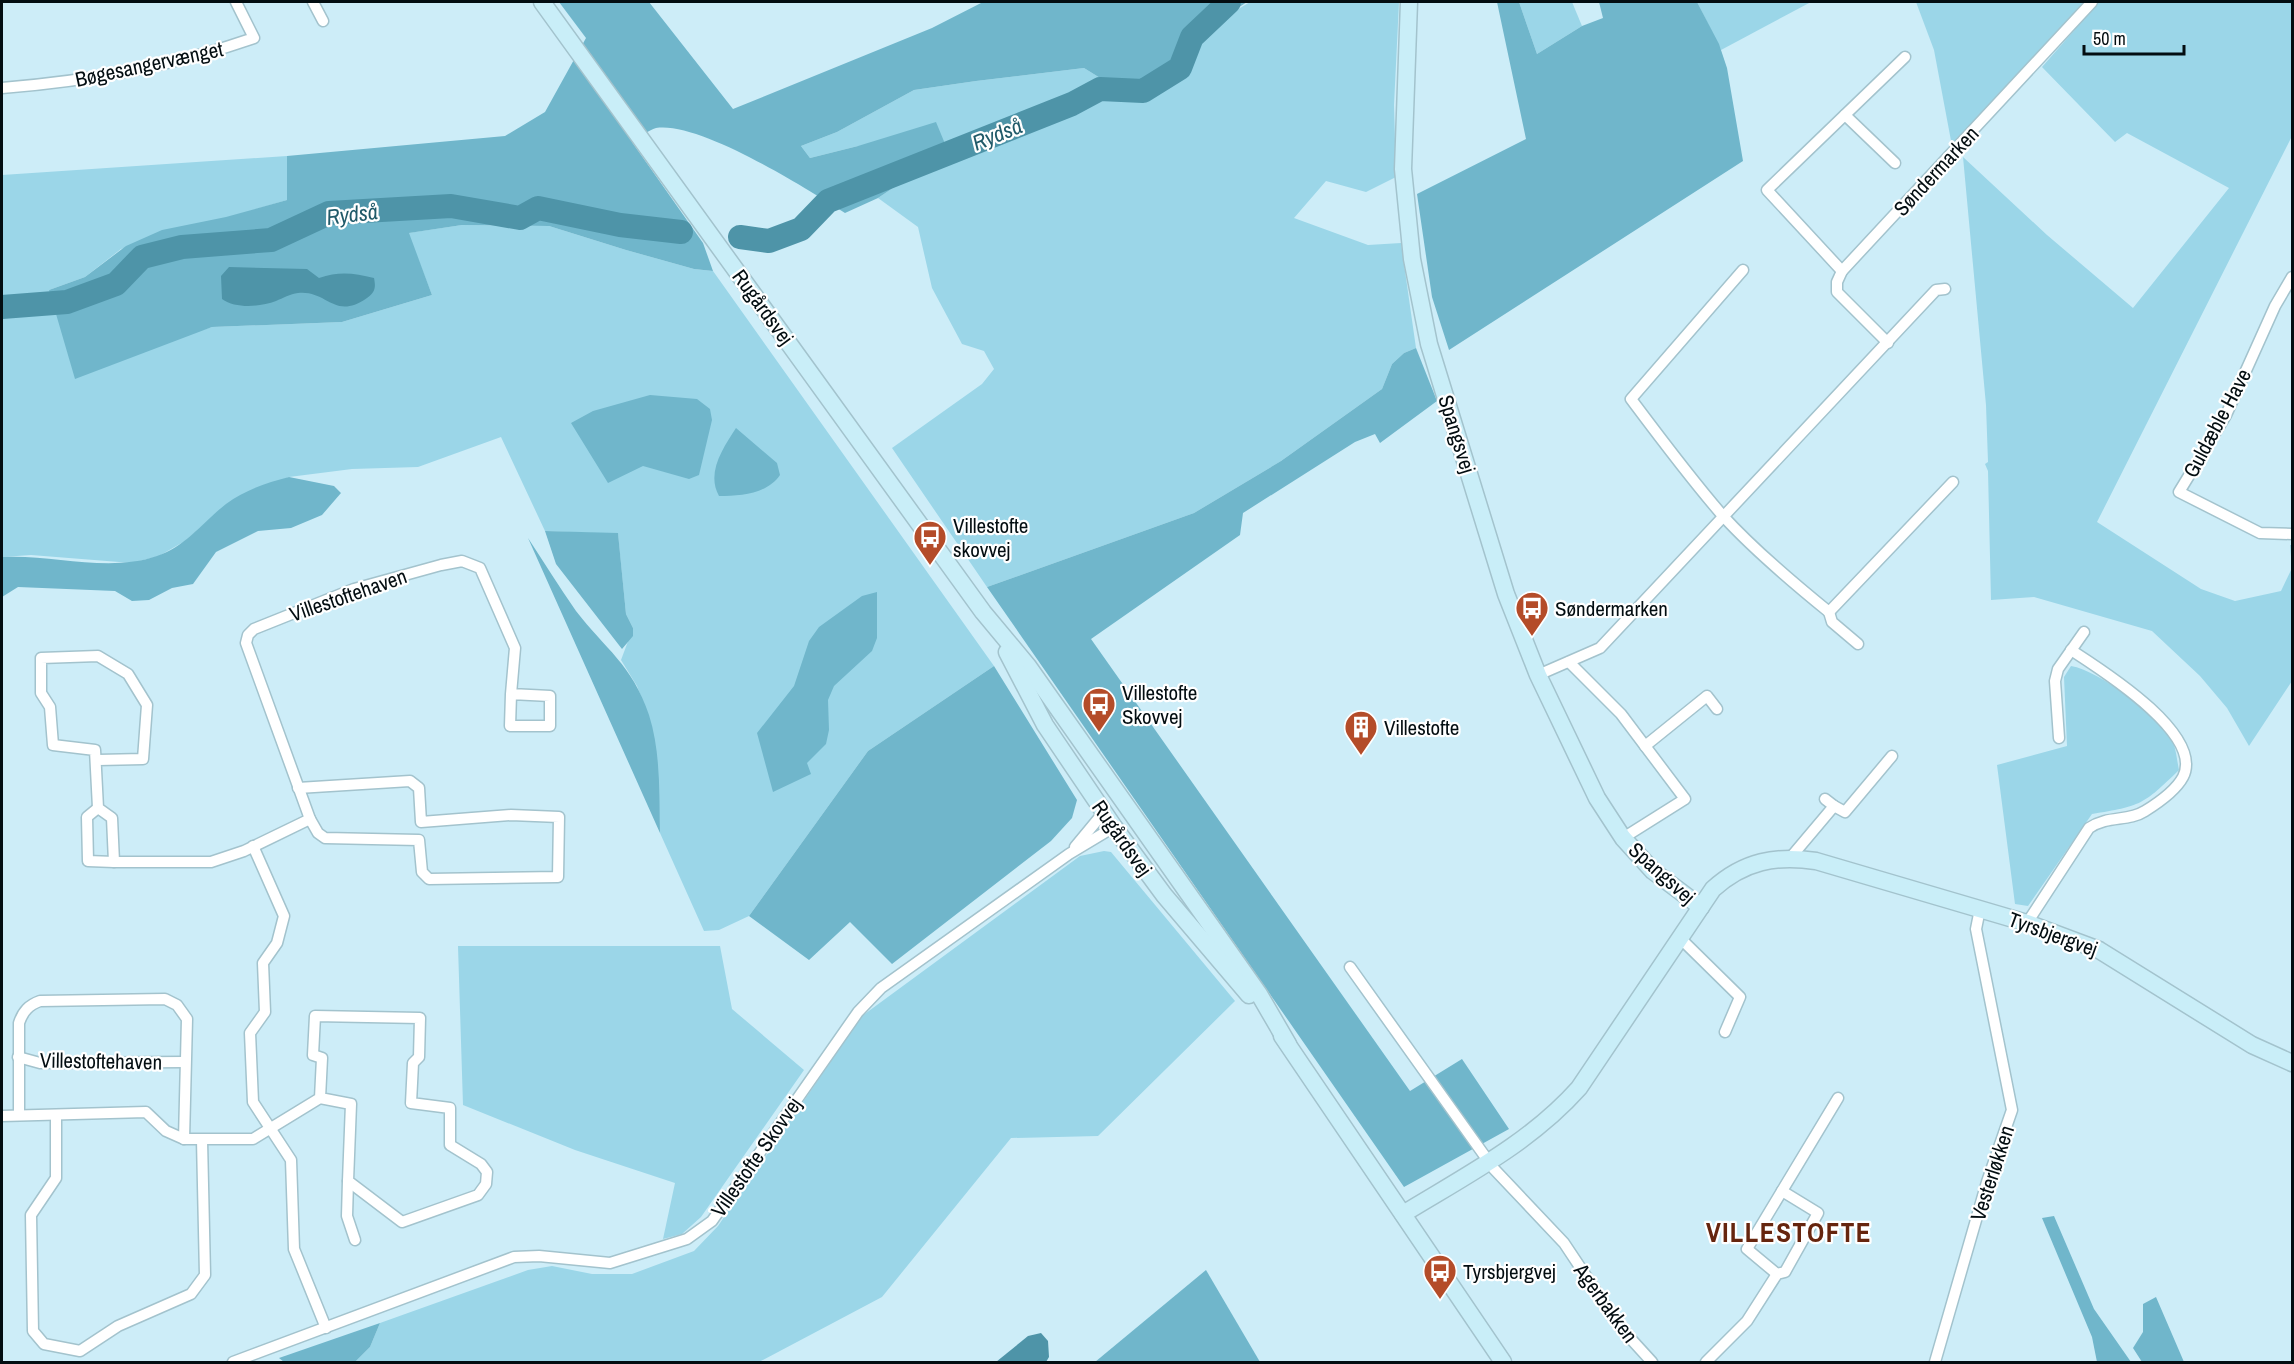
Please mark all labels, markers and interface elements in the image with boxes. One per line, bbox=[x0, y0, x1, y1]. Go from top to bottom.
scale bar bbox=[2084, 18, 2184, 56]
text: 50 m bbox=[2093, 26, 2126, 51]
street label: Bøgesangervænget bbox=[72, 34, 226, 94]
water label: Rydså bbox=[968, 111, 1026, 157]
street label: Søndermarken bbox=[1887, 120, 1985, 222]
water label: Rydså bbox=[325, 196, 379, 232]
street label: Rugårdsvej bbox=[726, 263, 800, 351]
street label: Guldæble Have bbox=[2176, 363, 2258, 483]
street label: Spangsvej bbox=[1431, 391, 1483, 477]
place label: Villestofte skovvej bbox=[953, 511, 1028, 564]
bus stop icon: Villestofte skovvej bbox=[912, 519, 948, 566]
street label: Villestoftehaven bbox=[285, 561, 411, 629]
bus stop icon: Søndermarken bbox=[1514, 590, 1550, 637]
place label: Søndermarken bbox=[1555, 594, 1668, 623]
place label: Villestofte Skovvej bbox=[1122, 678, 1197, 731]
bus stop icon: Villestofte Skovvej bbox=[1081, 686, 1117, 733]
building icon: Villestofte bbox=[1343, 709, 1379, 756]
place label: Villestofte bbox=[1384, 713, 1459, 742]
street label: Rugårdsvej bbox=[1085, 794, 1159, 882]
street label: Spangsvej bbox=[1622, 835, 1702, 911]
street label: Tyrsbjergvej bbox=[2004, 904, 2102, 964]
street label: Villestoftehaven bbox=[40, 1045, 162, 1077]
street label: Villestofte Skovvej bbox=[704, 1091, 808, 1223]
street label: Vesterløkken bbox=[1963, 1122, 2021, 1224]
district label: VILLESTOFTE bbox=[1706, 1214, 1872, 1250]
bus stop icon: Tyrsbjergvej bbox=[1422, 1253, 1458, 1300]
street label: Agerbakken bbox=[1567, 1256, 1645, 1349]
place label: Tyrsbjergvej bbox=[1463, 1257, 1556, 1286]

